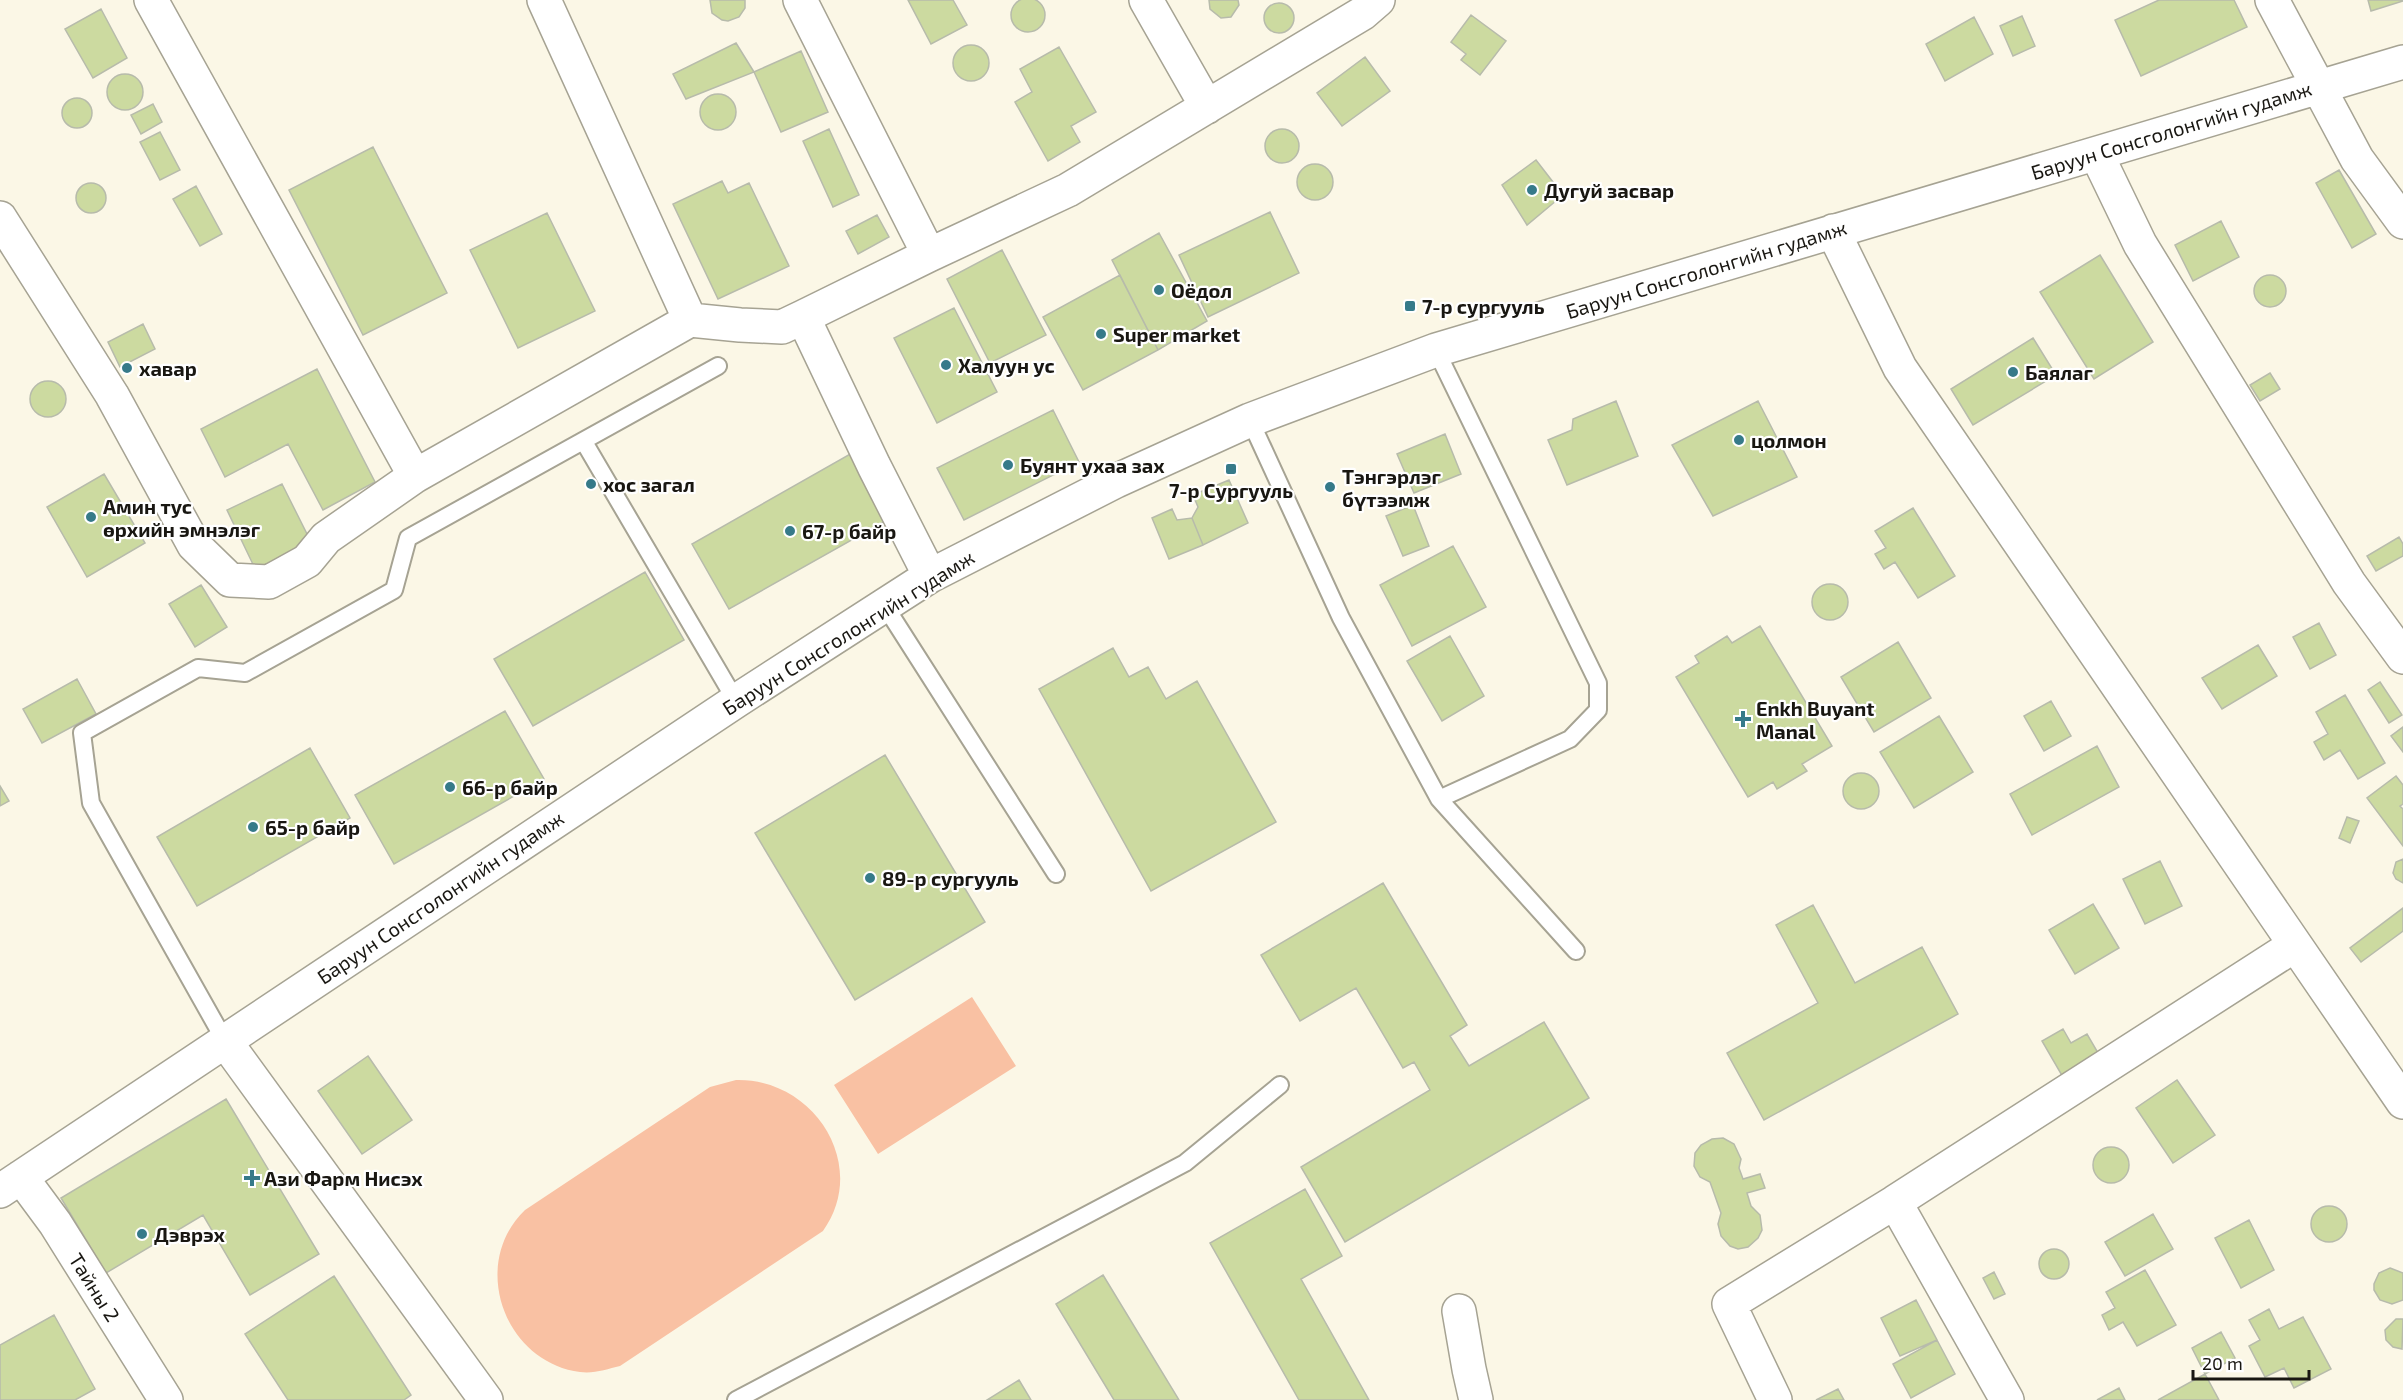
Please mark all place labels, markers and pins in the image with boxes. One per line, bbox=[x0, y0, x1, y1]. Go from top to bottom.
place label: Дугуй засвар bbox=[1544, 178, 1674, 202]
marker: Дугуй засвар bbox=[1525, 183, 1539, 197]
place label: Оёдол bbox=[1171, 278, 1232, 302]
marker: Оёдол bbox=[1152, 283, 1166, 297]
place label: 7-р сургууль bbox=[1422, 294, 1545, 318]
marker: 7-р сургууль bbox=[1403, 299, 1417, 313]
place label: Super market bbox=[1113, 322, 1240, 346]
marker: Super market bbox=[1094, 327, 1108, 341]
place label: Халуун ус bbox=[958, 353, 1055, 377]
place label: хавар bbox=[139, 356, 197, 380]
marker: Халуун ус bbox=[939, 358, 953, 372]
place label: Баялаг bbox=[2025, 360, 2094, 384]
marker: хавар bbox=[120, 361, 134, 375]
marker: Баялаг bbox=[2006, 365, 2020, 379]
place label: цолмон bbox=[1751, 428, 1827, 452]
marker: цолмон bbox=[1732, 433, 1746, 447]
place label: Буянт ухаа зах bbox=[1020, 453, 1165, 477]
marker: Буянт ухаа зах bbox=[1001, 458, 1015, 472]
marker: 7-р Сургууль bbox=[1224, 462, 1238, 476]
place label: Тэнгэрлэг бүтээмж bbox=[1342, 464, 1442, 511]
place label: хос загал bbox=[603, 472, 695, 496]
marker: хос загал bbox=[584, 477, 598, 491]
place label: 7-р Сургууль bbox=[1169, 478, 1293, 502]
marker: Тэнгэрлэг бүтээмж bbox=[1323, 480, 1337, 494]
place label: Амин тус өрхийн эмнэлэг bbox=[103, 494, 261, 541]
marker: Амин тус өрхийн эмнэлэг bbox=[84, 510, 98, 524]
place label: 67-р байр bbox=[802, 519, 896, 543]
marker: 67-р байр bbox=[783, 524, 797, 538]
place label: Enkh Buyant Manal bbox=[1756, 696, 1875, 743]
marker: Enkh Buyant Manal bbox=[1734, 710, 1752, 728]
place label: 66-р байр bbox=[462, 775, 558, 799]
marker: 66-р байр bbox=[443, 780, 457, 794]
place label: 65-р байр bbox=[265, 815, 360, 839]
marker: 65-р байр bbox=[246, 820, 260, 834]
place label: 89-р сургууль bbox=[882, 866, 1019, 890]
marker: 89-р сургууль bbox=[863, 871, 877, 885]
place label: Ази Фарм Нисэх bbox=[264, 1166, 423, 1190]
marker: Ази Фарм Нисэх bbox=[245, 1171, 259, 1185]
place label: Дэврэх bbox=[154, 1222, 225, 1246]
marker: Дэврэх bbox=[135, 1227, 149, 1241]

